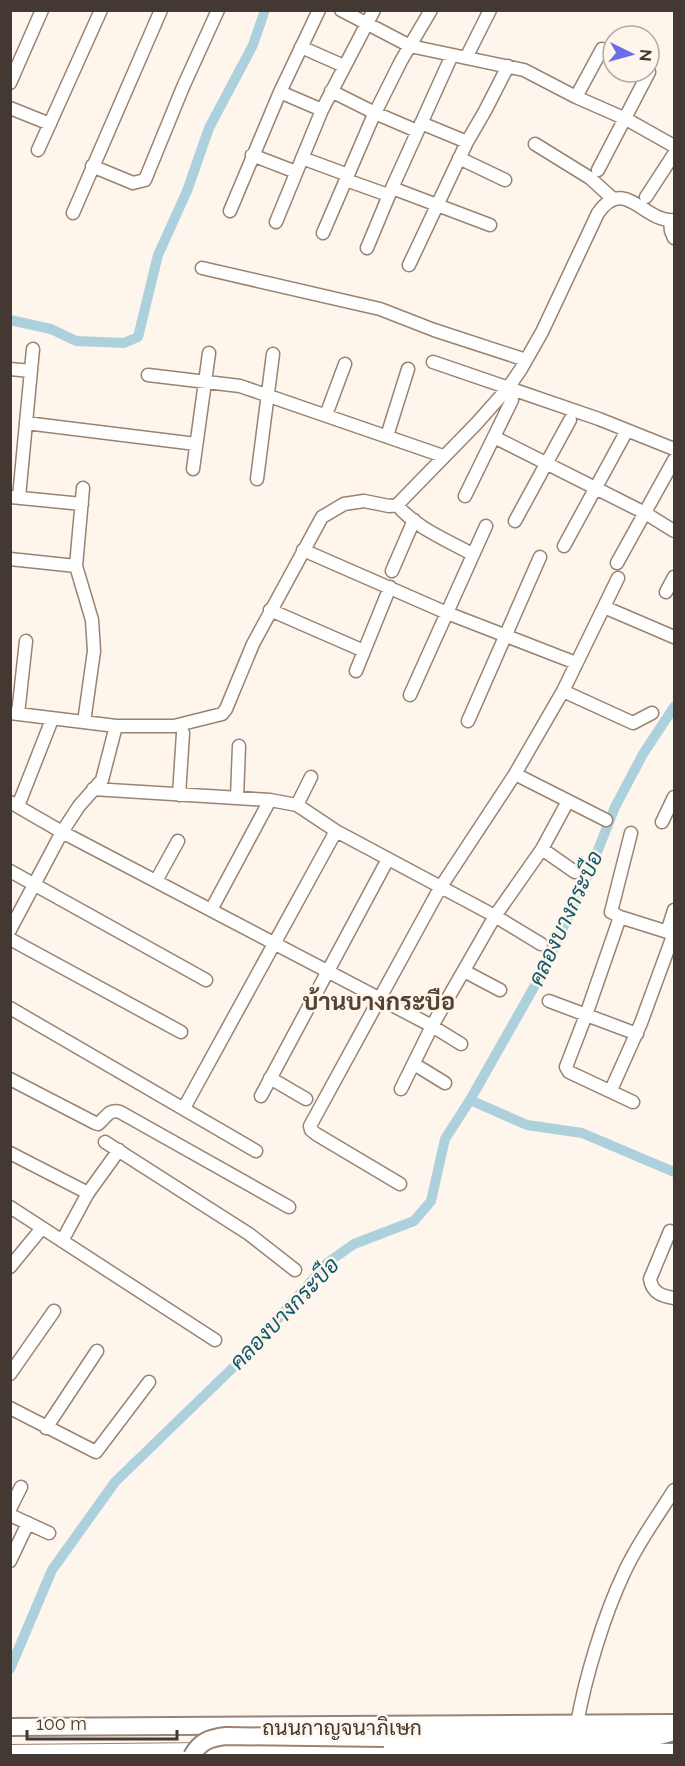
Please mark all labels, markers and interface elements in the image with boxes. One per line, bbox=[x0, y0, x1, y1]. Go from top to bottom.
north arrow bbox=[601, 24, 661, 84]
text: N bbox=[635, 48, 655, 62]
water label: คลองบางกระบือ bbox=[522, 846, 608, 990]
district label: บ้านบางกระบือ bbox=[303, 986, 455, 1016]
water label: คลองบางกระบือ bbox=[224, 1251, 344, 1375]
scale bar bbox=[27, 1703, 177, 1741]
text: 100 m bbox=[36, 1713, 87, 1734]
street label: ถนนกาญจนาภิเษก bbox=[262, 1715, 422, 1740]

